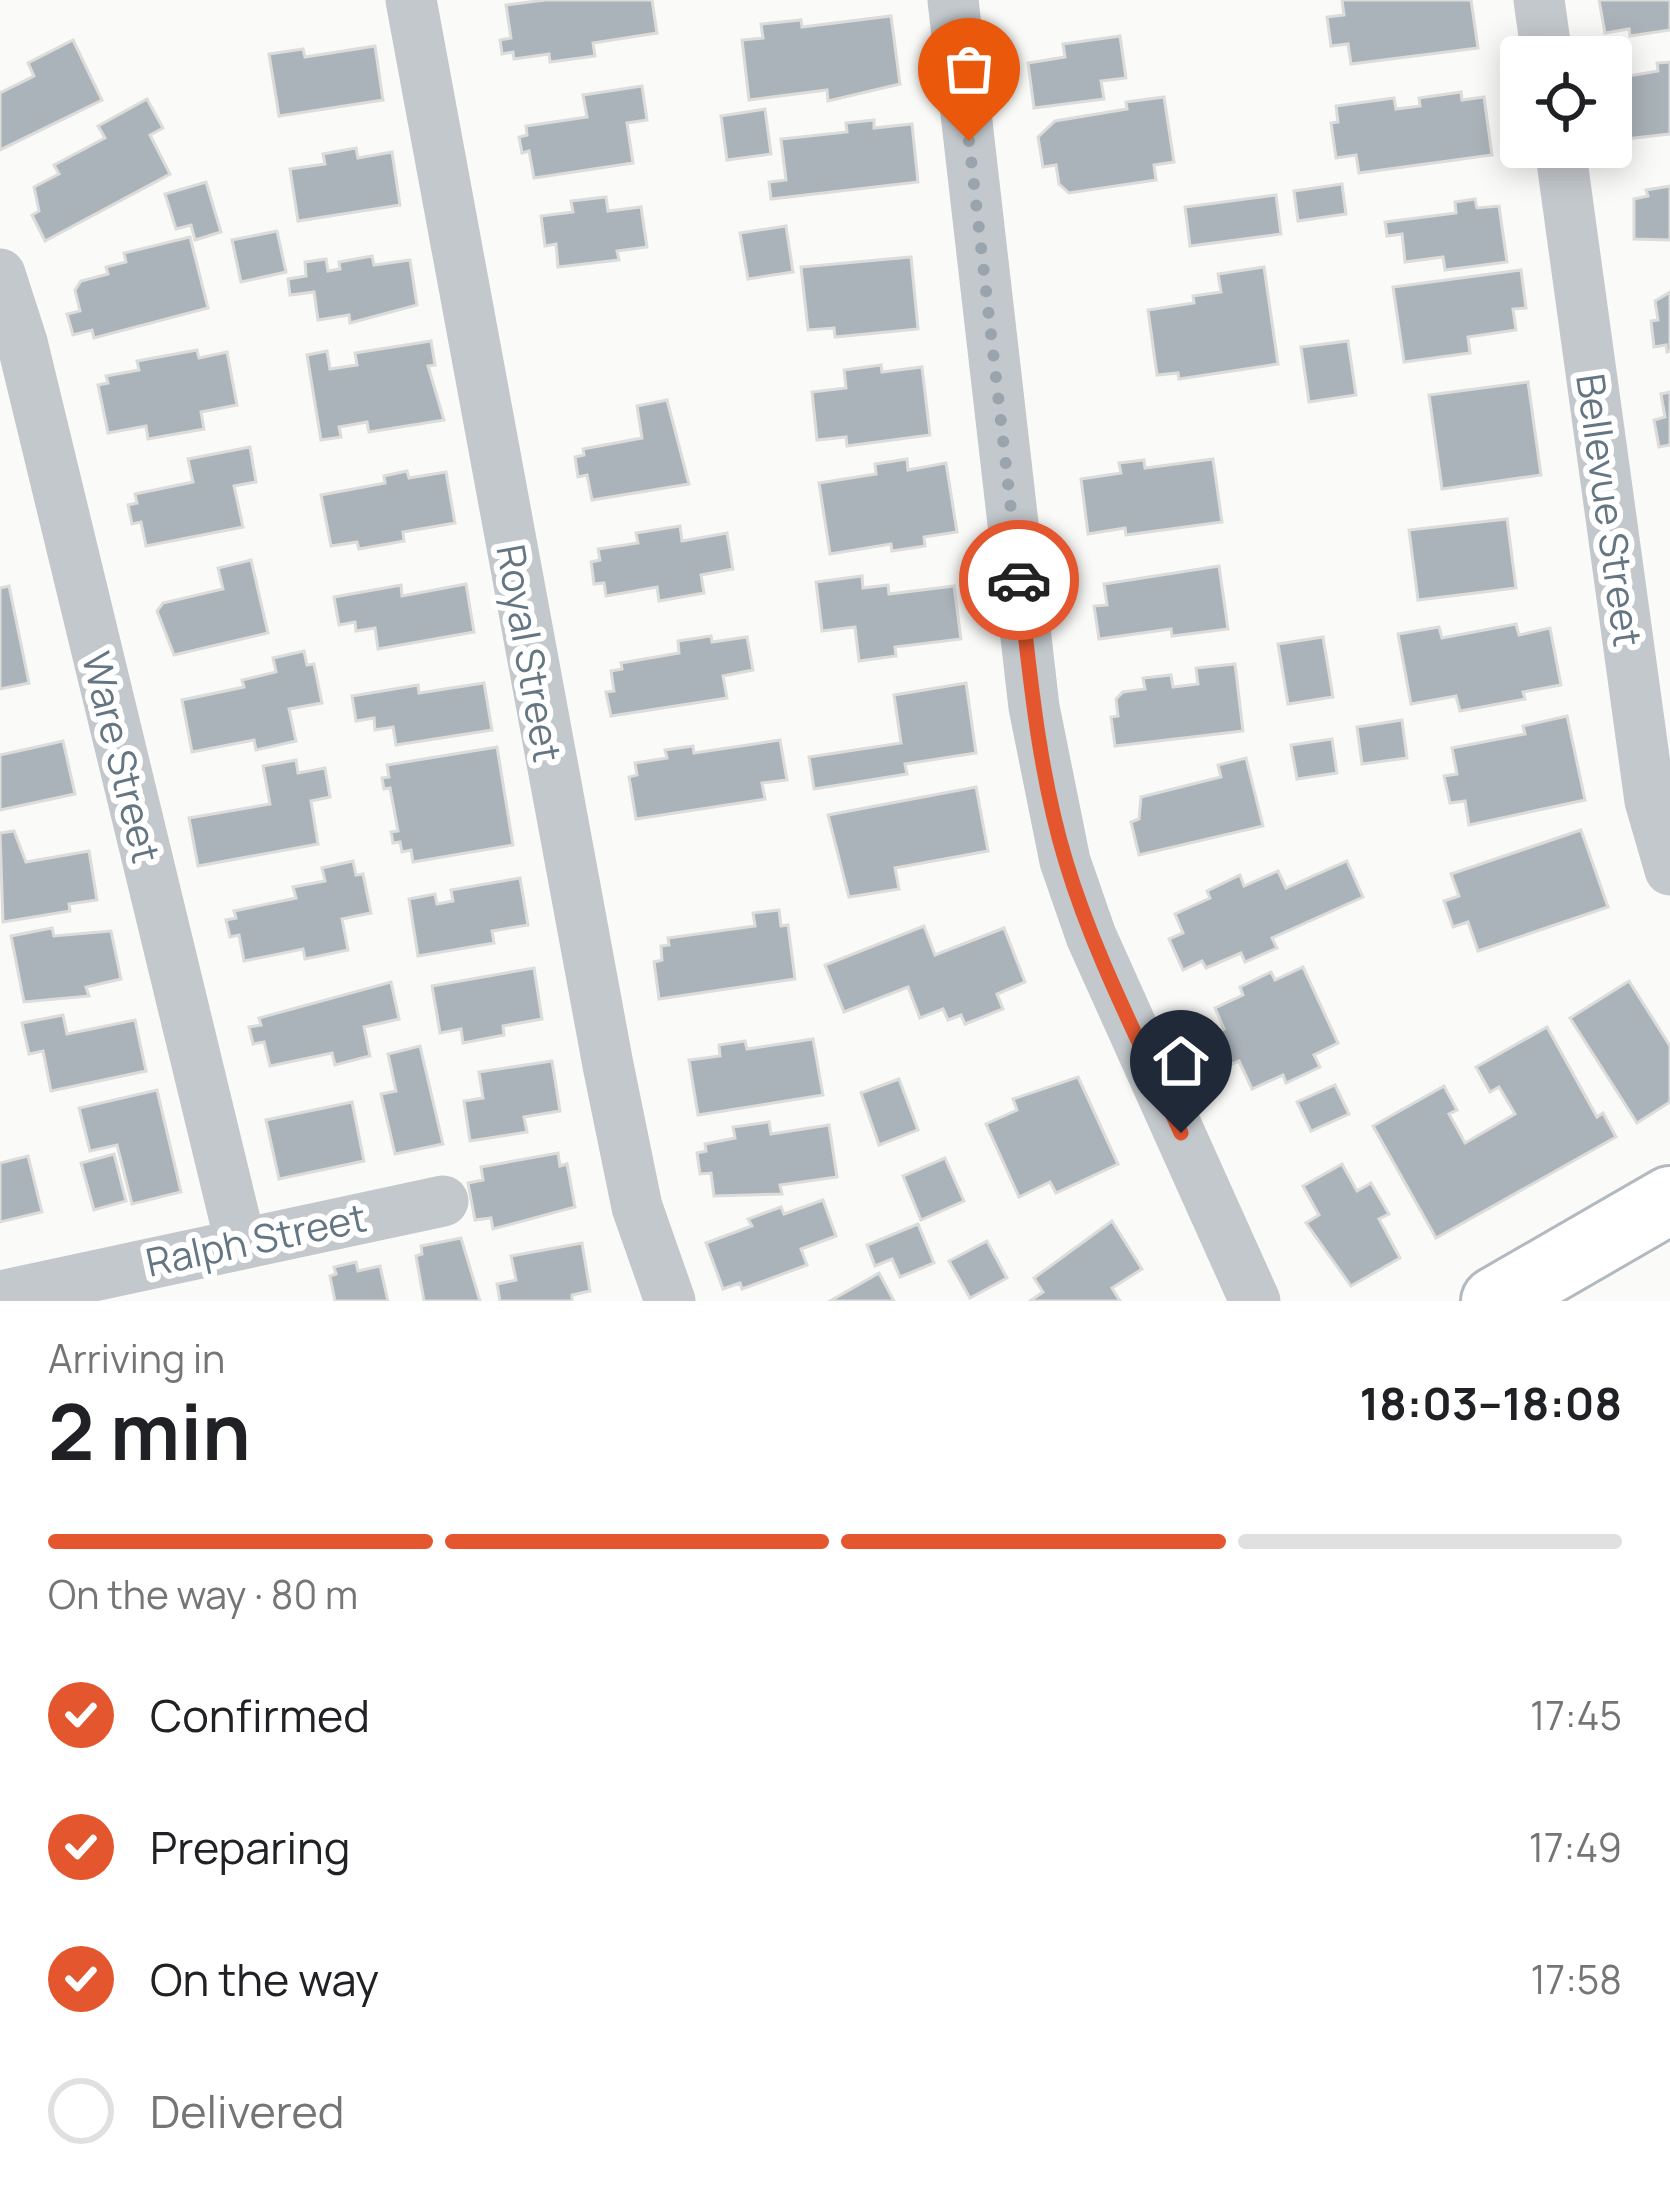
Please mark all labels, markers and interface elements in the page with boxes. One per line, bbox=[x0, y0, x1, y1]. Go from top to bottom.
pin bbox=[918, 18, 1020, 141]
icon: bag bbox=[936, 36, 1002, 102]
map controls bbox=[1500, 36, 1632, 168]
button: locate bbox=[1500, 36, 1632, 168]
street label: Bellevue Street bbox=[1564, 370, 1656, 650]
courier bbox=[959, 520, 1079, 640]
street label: Royal Street bbox=[484, 540, 576, 766]
icon: car bbox=[986, 547, 1052, 613]
street label: Ware Street bbox=[70, 646, 174, 868]
pin bbox=[1130, 1010, 1232, 1133]
icon: home bbox=[1148, 1028, 1214, 1094]
street label: Ralph Street bbox=[141, 1189, 371, 1289]
text: Arriving in bbox=[48, 1331, 225, 1385]
text: 18:03–18:08 bbox=[1360, 1372, 1622, 1434]
text: 2 min bbox=[48, 1377, 251, 1483]
text: On the way · 80 m bbox=[48, 1567, 358, 1621]
icon: check bbox=[48, 1682, 114, 1748]
text: Confirmed bbox=[150, 1684, 370, 1746]
text: 17:45 bbox=[1530, 1688, 1622, 1742]
icon: check bbox=[48, 1814, 114, 1880]
text: Preparing bbox=[150, 1816, 350, 1878]
text: 17:49 bbox=[1529, 1820, 1622, 1874]
icon: check bbox=[48, 1946, 114, 2012]
text: On the way bbox=[150, 1948, 379, 2010]
text: 17:58 bbox=[1530, 1952, 1622, 2006]
text: Delivered bbox=[150, 2080, 345, 2142]

